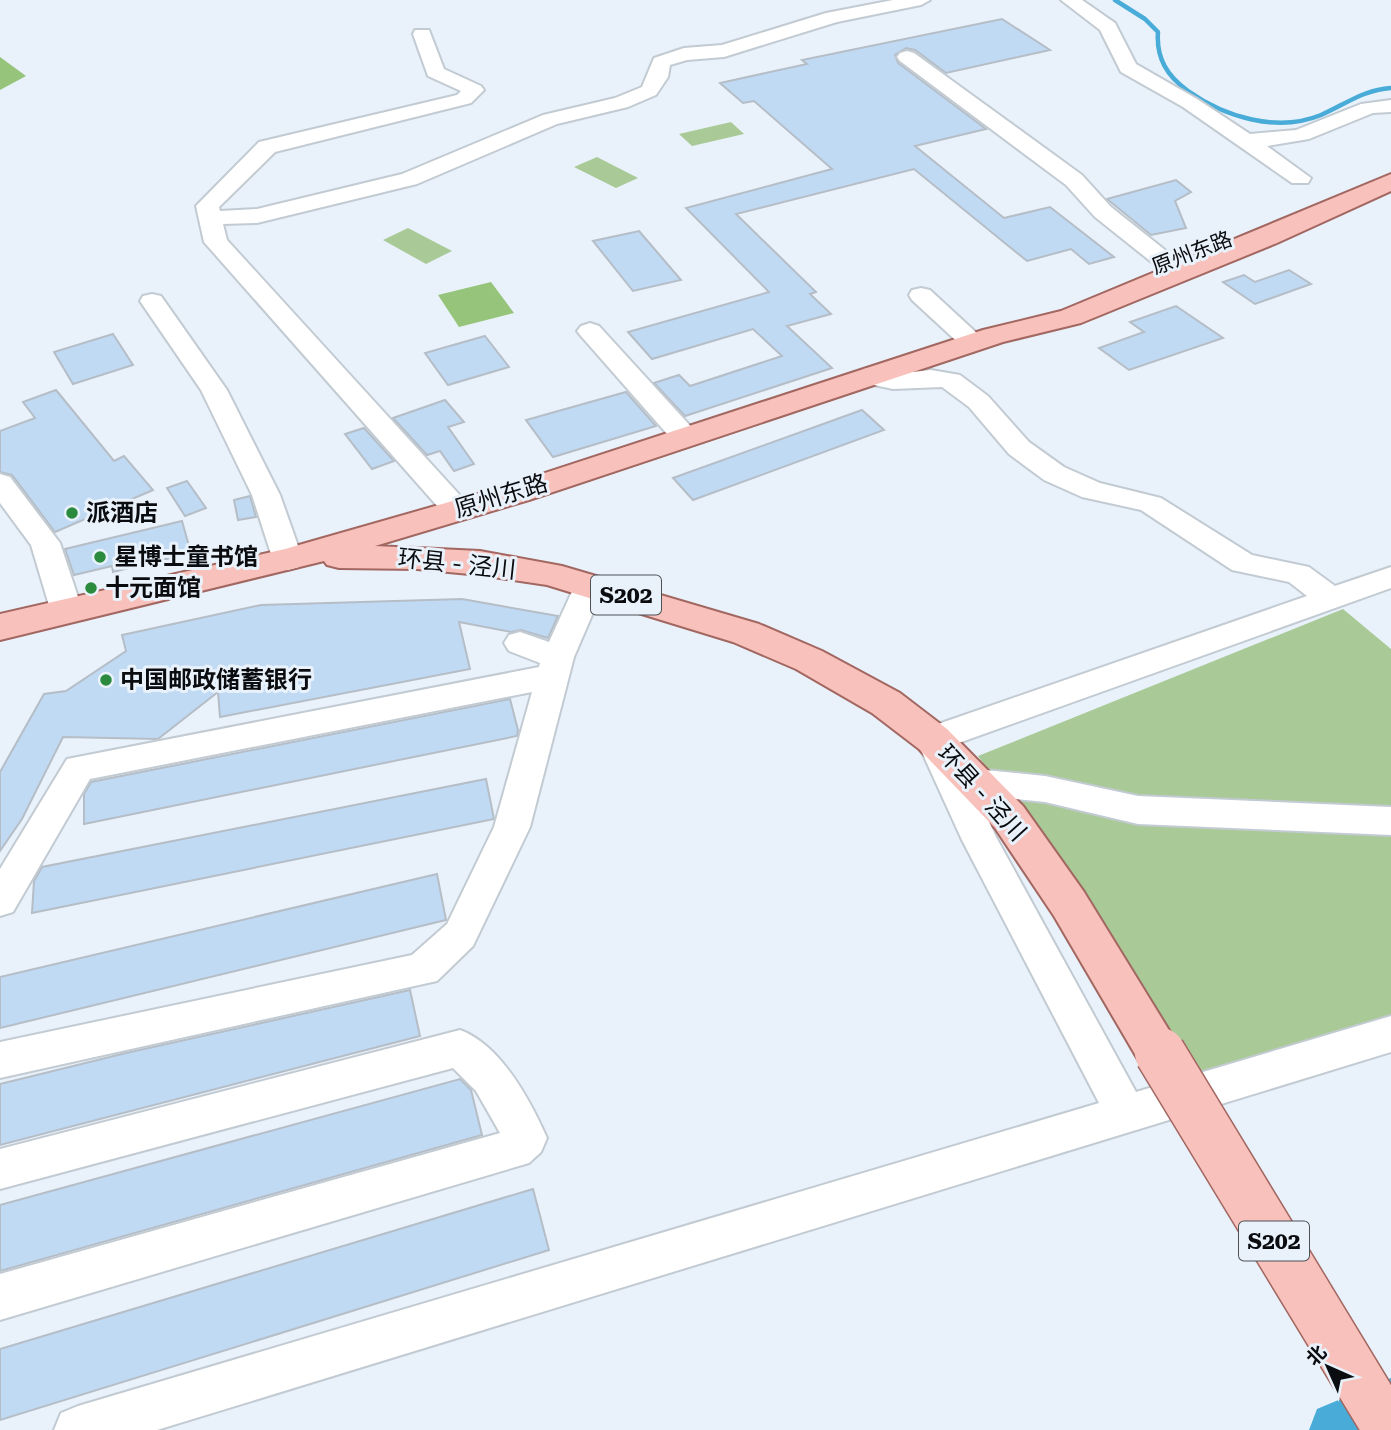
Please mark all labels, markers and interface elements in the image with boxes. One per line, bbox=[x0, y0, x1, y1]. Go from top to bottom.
street label: 原州东路 bbox=[1148, 227, 1236, 279]
street label: 原州东路 bbox=[451, 469, 551, 523]
place label: 派酒店 bbox=[86, 499, 158, 527]
marker: 派酒店 bbox=[64, 505, 80, 521]
place label: 星博士童书馆 bbox=[114, 543, 258, 571]
street label: 环县 - 泾川 bbox=[396, 544, 518, 584]
marker: 星博士童书馆 bbox=[92, 549, 108, 565]
place label: 十元面馆 bbox=[105, 574, 201, 602]
road number: S202 bbox=[591, 576, 661, 614]
marker: 十元面馆 bbox=[83, 580, 99, 596]
place label: 中国邮政储蓄银行 bbox=[120, 666, 312, 694]
marker: 中国邮政储蓄银行 bbox=[98, 672, 114, 688]
street label: 环县 - 泾川 bbox=[932, 740, 1032, 846]
road number: S202 bbox=[1239, 1222, 1309, 1260]
north arrow bbox=[1293, 1332, 1363, 1402]
text: 北 bbox=[1301, 1340, 1331, 1370]

